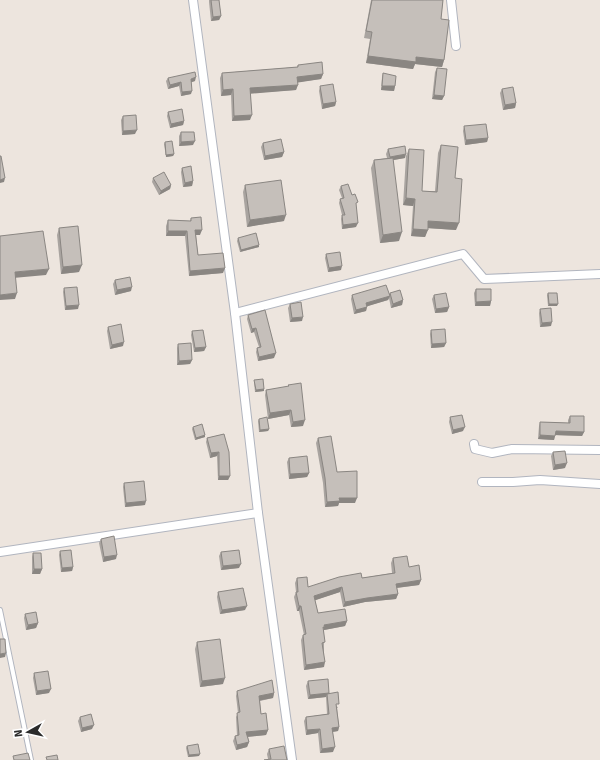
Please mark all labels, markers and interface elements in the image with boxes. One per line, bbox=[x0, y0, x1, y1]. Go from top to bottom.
north arrow bbox=[8, 712, 48, 752]
text: N bbox=[12, 729, 26, 738]

